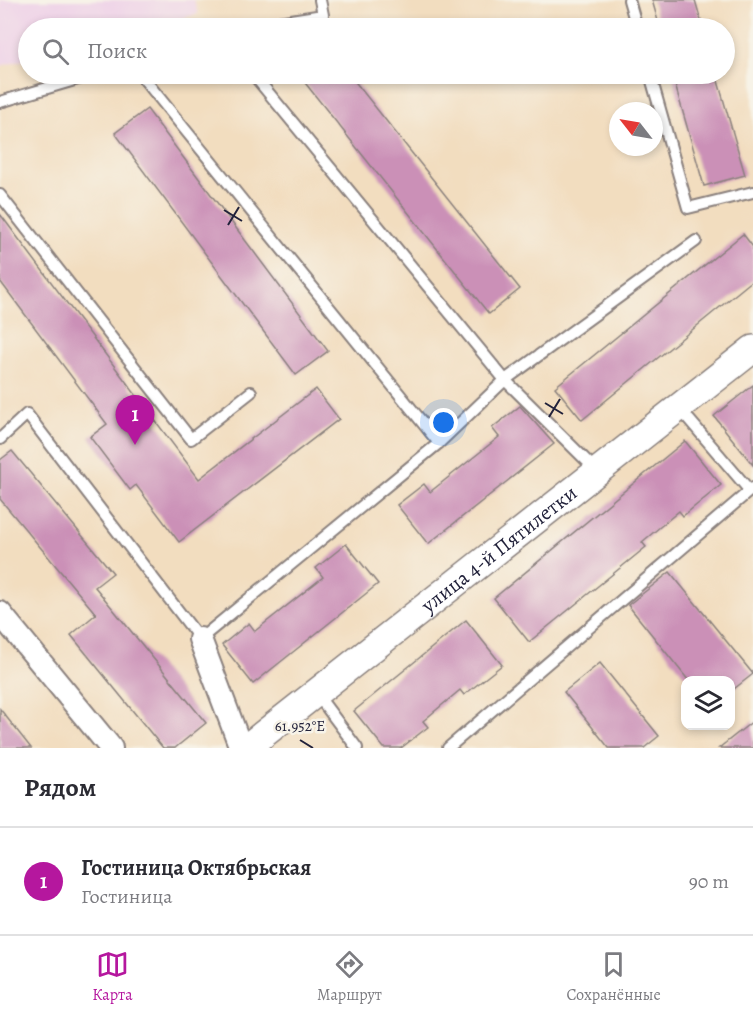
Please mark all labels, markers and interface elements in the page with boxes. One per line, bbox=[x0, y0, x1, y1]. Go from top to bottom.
search box bbox=[18, 18, 735, 84]
icon: search bbox=[39, 35, 72, 68]
text: Поиск bbox=[87, 36, 147, 66]
north arrow bbox=[609, 102, 663, 156]
pin: 1 bbox=[116, 396, 154, 445]
your location bbox=[429, 408, 458, 437]
street label: улица 4-й Пятилетки bbox=[415, 479, 583, 620]
map controls bbox=[681, 676, 735, 730]
button: layers bbox=[681, 676, 735, 730]
text: 61.952°E bbox=[275, 716, 325, 736]
text: Рядом bbox=[24, 770, 96, 805]
text: Гостиница Октябрьская bbox=[81, 853, 311, 883]
text: 1 bbox=[40, 868, 47, 895]
text: 90 m bbox=[689, 868, 729, 895]
text: Гостиница bbox=[81, 883, 173, 910]
tab: Карта bbox=[92, 948, 133, 1006]
tab: Маршрут bbox=[317, 948, 382, 1006]
tab: Сохранённые bbox=[566, 948, 661, 1006]

